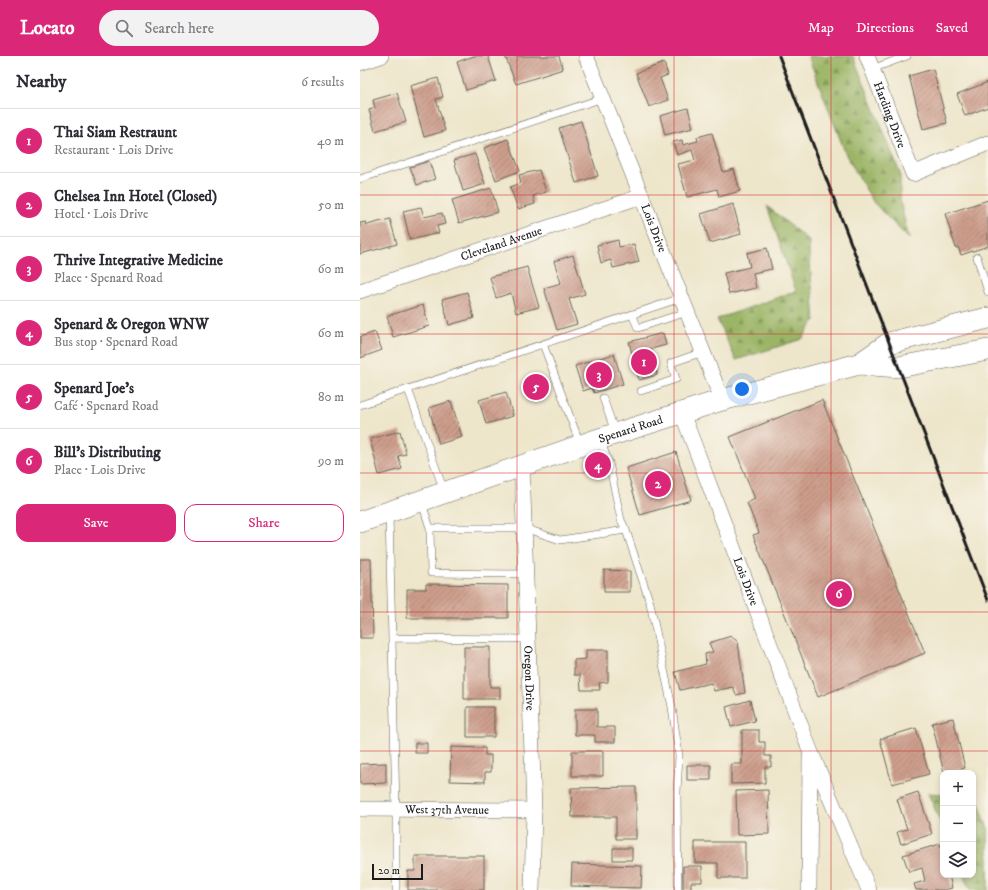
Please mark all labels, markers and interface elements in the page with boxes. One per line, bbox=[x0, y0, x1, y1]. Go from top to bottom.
search box bbox=[99, 10, 379, 46]
text: Locato bbox=[20, 17, 75, 40]
icon: search bbox=[113, 17, 135, 39]
text: Search here bbox=[145, 19, 214, 38]
text: Map bbox=[808, 19, 834, 37]
text: Directions bbox=[856, 19, 914, 37]
text: Saved bbox=[936, 19, 968, 37]
text: Nearby bbox=[16, 71, 66, 93]
text: 6 results bbox=[301, 74, 344, 90]
street label: Harding Drive bbox=[870, 79, 909, 150]
text: Thai Siam Restraunt bbox=[54, 123, 177, 142]
text: 1 bbox=[27, 133, 31, 149]
text: 40 m bbox=[317, 133, 344, 149]
text: Restaurant · Lois Drive bbox=[54, 142, 173, 158]
text: Chelsea Inn Hotel (Closed) bbox=[54, 187, 217, 206]
text: 2 bbox=[26, 197, 32, 213]
text: 50 m bbox=[318, 197, 344, 213]
street label: Lois Drive bbox=[637, 202, 670, 255]
text: Hotel · Lois Drive bbox=[54, 206, 148, 222]
street label: Cleveland Avenue bbox=[459, 223, 544, 265]
text: Thrive Integrative Medicine bbox=[54, 251, 223, 270]
text: 3 bbox=[27, 261, 31, 277]
text: 60 m bbox=[318, 261, 344, 277]
text: Place · Spenard Road bbox=[54, 270, 163, 286]
text: Spenard & Oregon WNW bbox=[54, 315, 209, 334]
text: 4 bbox=[25, 325, 33, 341]
text: 60 m bbox=[318, 325, 344, 341]
text: Bus stop · Spenard Road bbox=[54, 334, 178, 350]
pin: 1 bbox=[631, 347, 657, 377]
pin: 3 bbox=[586, 360, 612, 390]
pin: 5 bbox=[523, 372, 549, 402]
text: Spenard Joe's bbox=[54, 379, 134, 398]
your location bbox=[732, 379, 752, 399]
text: 5 bbox=[26, 389, 32, 405]
text: 80 m bbox=[318, 389, 344, 405]
text: Café · Spenard Road bbox=[54, 398, 158, 414]
street label: Spenard Road bbox=[597, 412, 665, 447]
text: Bill's Distributing bbox=[54, 443, 161, 462]
pin: 4 bbox=[585, 450, 611, 480]
text: 6 bbox=[26, 453, 32, 469]
text: 90 m bbox=[318, 453, 344, 469]
text: Place · Lois Drive bbox=[54, 462, 146, 478]
pin: 2 bbox=[645, 469, 671, 499]
button: Save bbox=[16, 504, 176, 542]
button: Share bbox=[184, 504, 344, 542]
street label: Lois Drive bbox=[729, 555, 762, 608]
pin: 6 bbox=[826, 579, 852, 609]
street label: Oregon Drive bbox=[520, 645, 538, 711]
map controls bbox=[940, 770, 976, 878]
button: + bbox=[940, 770, 976, 806]
street label: West 37th Avenue bbox=[404, 802, 489, 818]
button: − bbox=[940, 806, 976, 842]
button: layers bbox=[940, 842, 976, 878]
scale bar bbox=[372, 862, 423, 881]
text: 20 m bbox=[378, 864, 400, 878]

